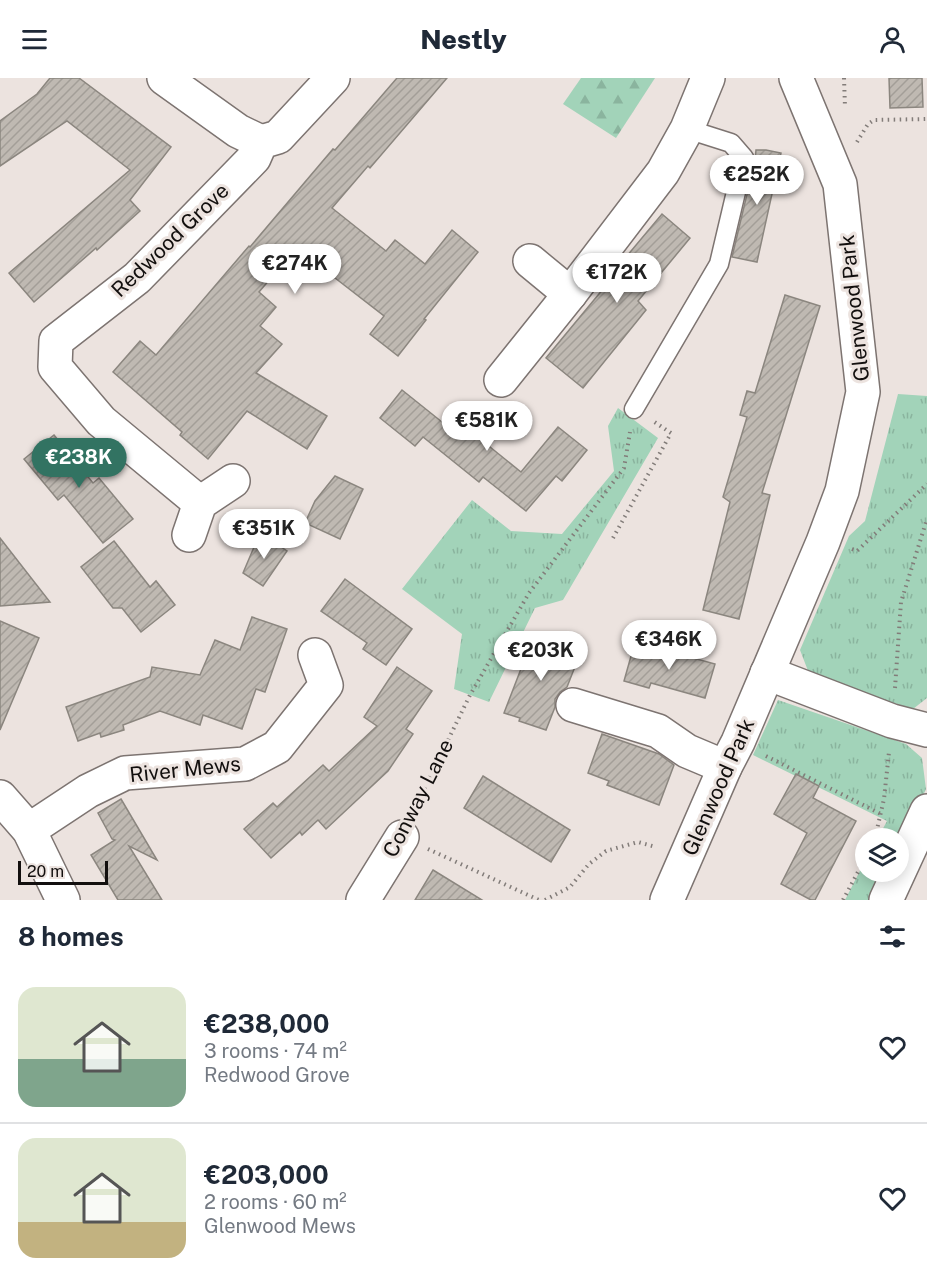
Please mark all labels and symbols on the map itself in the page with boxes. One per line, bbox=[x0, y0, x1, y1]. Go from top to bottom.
pin: €252K bbox=[715, 155, 799, 206]
street label: Redwood Grove bbox=[106, 178, 234, 302]
street label: Glenwood Park bbox=[834, 233, 874, 383]
pin: €274K bbox=[253, 244, 337, 295]
pin: €172K bbox=[575, 253, 659, 304]
pin: €581K bbox=[445, 401, 529, 452]
pin: €238K bbox=[37, 438, 121, 489]
pin: €351K bbox=[222, 509, 306, 560]
pin: €346K bbox=[627, 620, 711, 671]
pin: €203K bbox=[499, 631, 583, 682]
street label: Glenwood Park bbox=[677, 714, 759, 859]
street label: Conway Lane bbox=[378, 735, 458, 861]
street label: River Mews bbox=[128, 751, 242, 787]
scale bar bbox=[18, 858, 108, 886]

